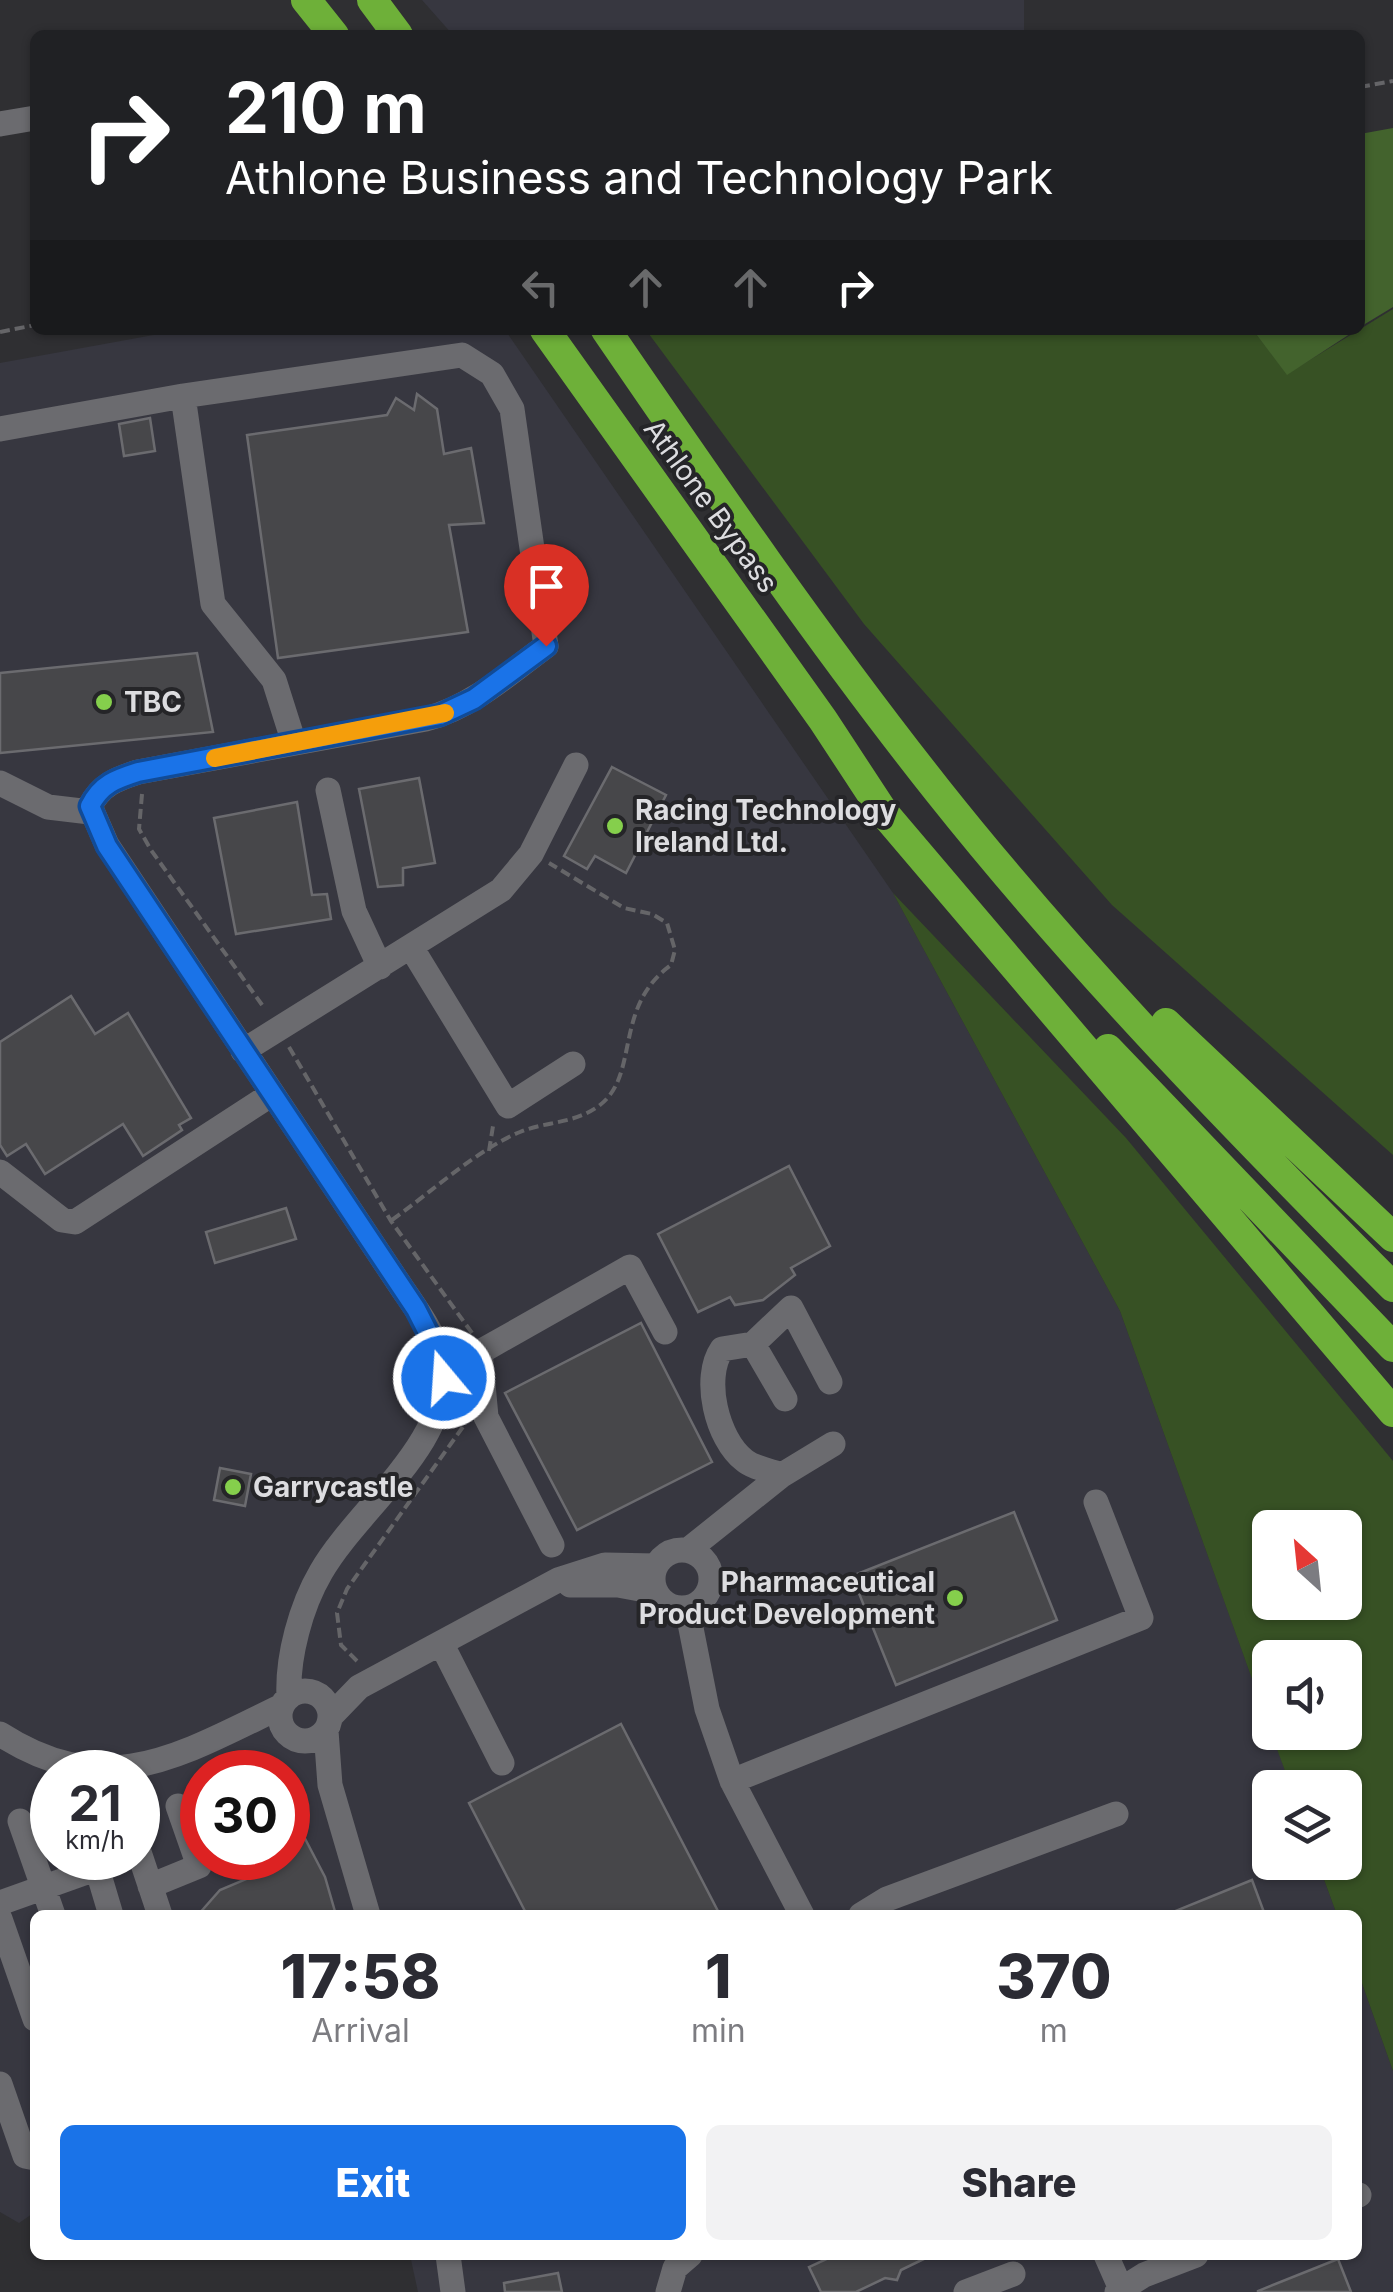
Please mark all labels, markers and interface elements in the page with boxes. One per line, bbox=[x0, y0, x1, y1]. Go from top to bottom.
text: 210 m bbox=[225, 65, 427, 150]
icon: right bbox=[60, 70, 190, 200]
text: Athlone Business and Technology Park bbox=[225, 150, 1053, 205]
icon: left bbox=[513, 260, 568, 315]
icon: ahead bbox=[618, 260, 673, 315]
icon: ahead bbox=[723, 260, 778, 315]
icon: right bbox=[828, 260, 883, 315]
street label: Athlone Bypass bbox=[637, 413, 785, 599]
pin bbox=[504, 544, 589, 647]
icon: arrive bbox=[519, 559, 574, 614]
place label: TBC bbox=[124, 685, 182, 719]
marker: TBC bbox=[93, 691, 115, 713]
place label: Racing Technology Ireland Ltd. bbox=[635, 793, 896, 859]
marker: Racing Technology Ireland Ltd. bbox=[604, 815, 626, 837]
position arrow bbox=[392, 1326, 496, 1430]
place label: Garrycastle bbox=[253, 1470, 413, 1504]
marker: Garrycastle bbox=[222, 1476, 244, 1498]
north arrow bbox=[1252, 1510, 1362, 1620]
map controls bbox=[1252, 1510, 1362, 1880]
place label: Pharmaceutical Product Development bbox=[639, 1565, 935, 1631]
marker: Pharmaceutical Product Development bbox=[944, 1587, 966, 1609]
button: sound bbox=[1252, 1640, 1362, 1750]
speed limit sign: 30 bbox=[180, 1750, 310, 1880]
button: layers bbox=[1252, 1770, 1362, 1880]
text: 21 bbox=[68, 1773, 122, 1833]
text: km/h bbox=[65, 1825, 125, 1855]
text: 17:58 bbox=[281, 1940, 440, 2012]
text: 1 bbox=[705, 1940, 732, 2012]
text: 370 bbox=[996, 1940, 1111, 2012]
text: Arrival bbox=[311, 2011, 410, 2050]
text: min bbox=[691, 2011, 746, 2050]
text: m bbox=[1040, 2011, 1068, 2050]
button: Exit bbox=[60, 2125, 686, 2240]
button: Share bbox=[706, 2125, 1332, 2240]

